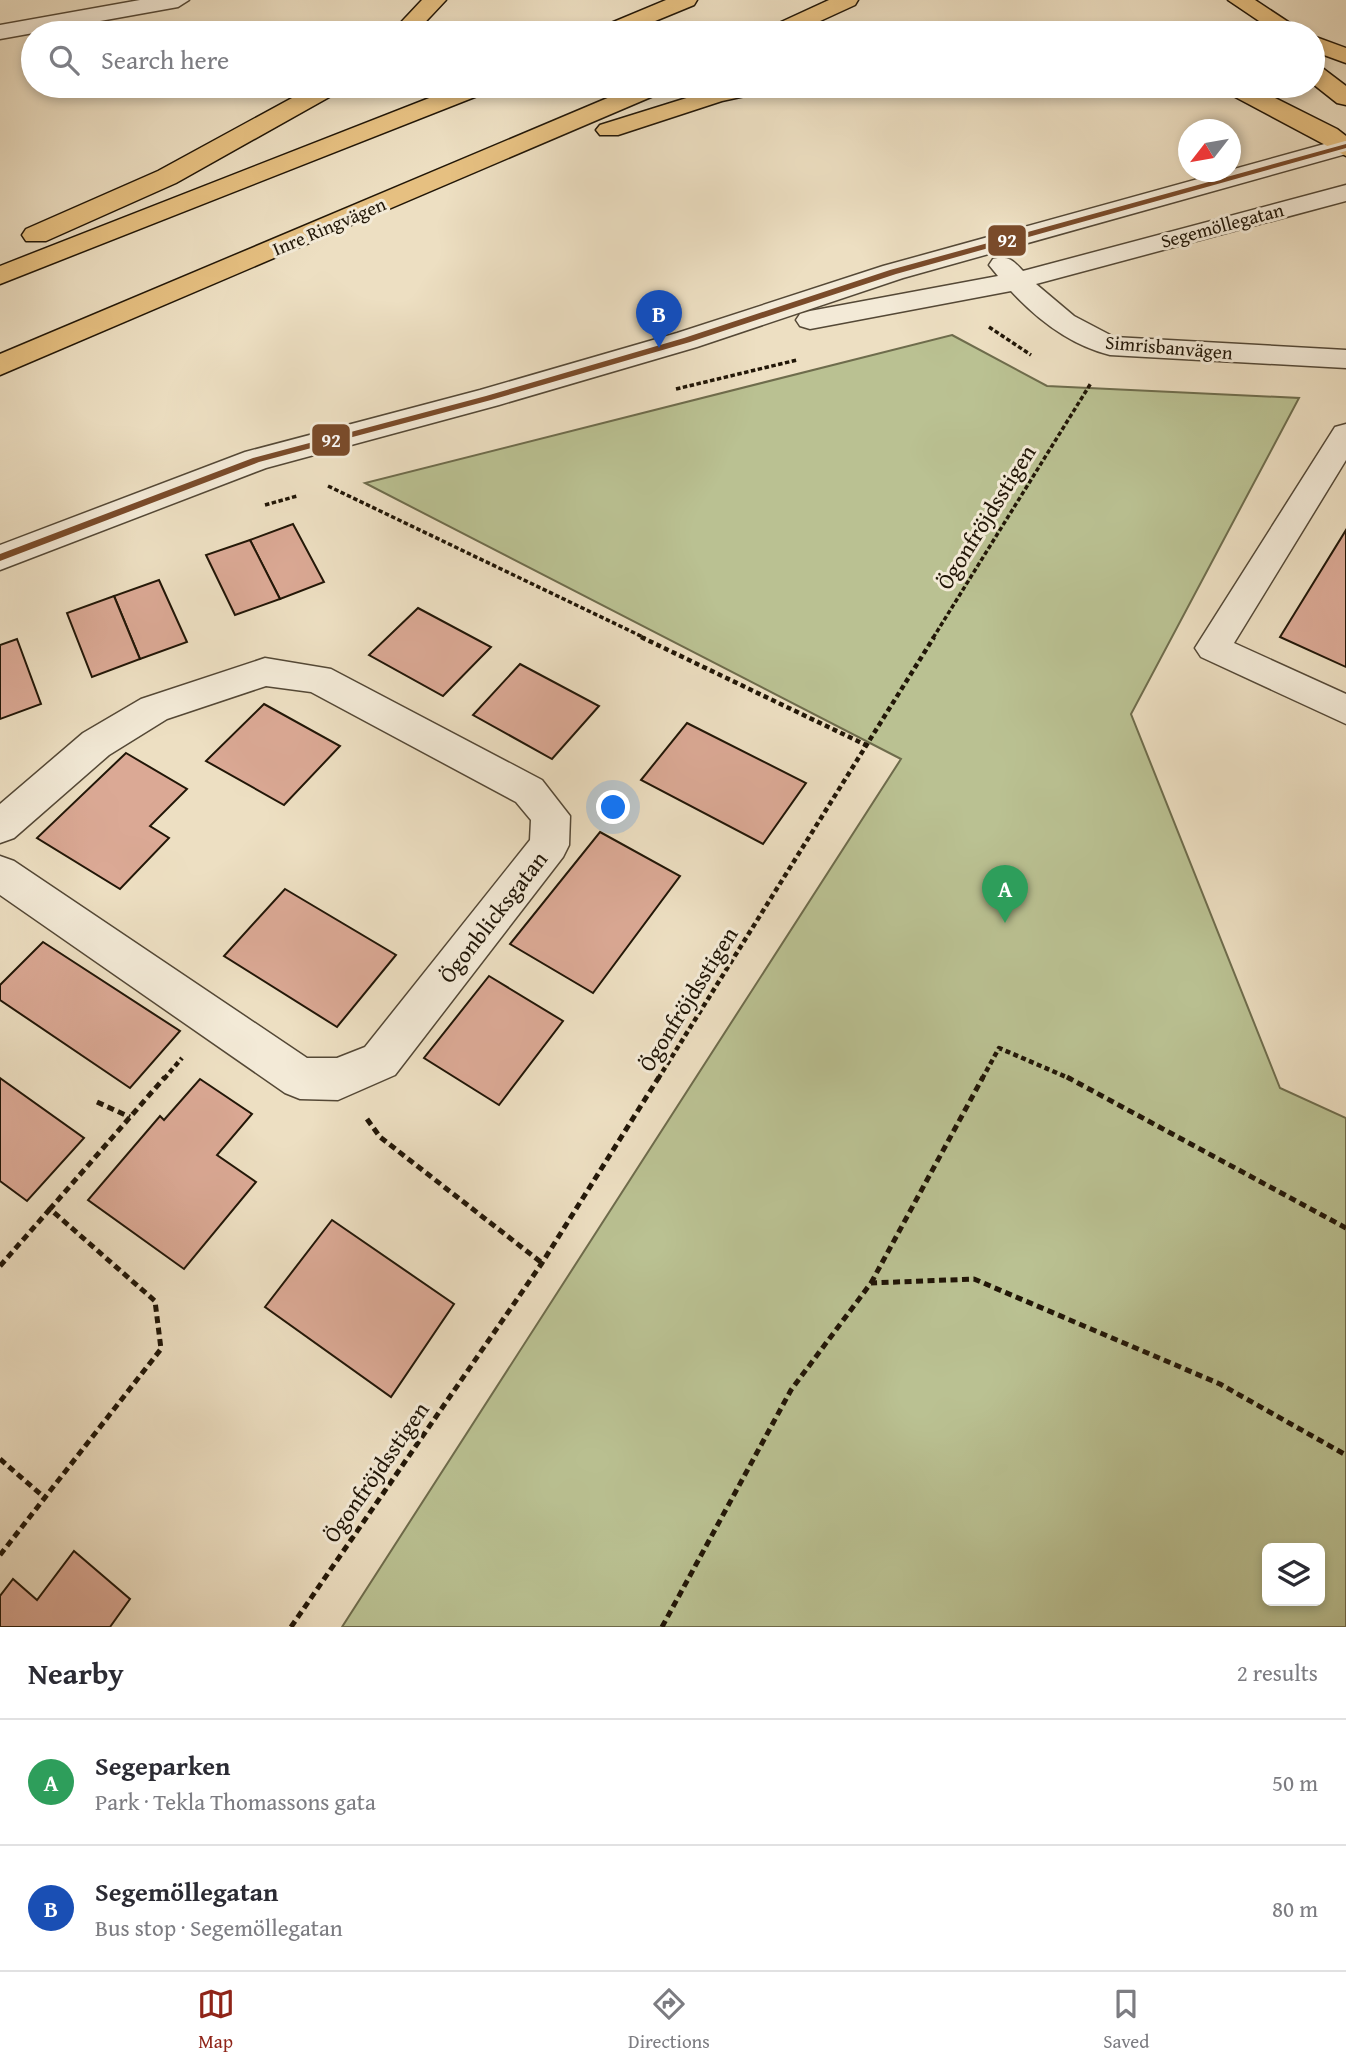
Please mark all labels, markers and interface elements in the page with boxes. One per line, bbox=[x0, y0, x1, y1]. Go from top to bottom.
search box bbox=[21, 21, 1325, 98]
text: Search here bbox=[101, 40, 229, 79]
icon: search bbox=[45, 41, 83, 79]
north arrow bbox=[1178, 119, 1241, 182]
street label: Inre Ringvägen bbox=[268, 189, 390, 263]
street label: Segemöllegatan bbox=[1157, 195, 1287, 255]
line badge: 92 bbox=[987, 224, 1027, 257]
text: 92 bbox=[997, 226, 1017, 254]
pin: B bbox=[636, 290, 682, 348]
street label: Simrisbanvägen bbox=[1104, 327, 1234, 367]
line badge: 92 bbox=[311, 423, 351, 457]
text: 92 bbox=[321, 426, 341, 454]
street label: Ögonfröjdsstigen bbox=[928, 438, 1043, 595]
your location bbox=[596, 790, 630, 824]
street label: Ögonblicksgatan bbox=[430, 844, 555, 990]
pin: A bbox=[982, 865, 1028, 923]
street label: Ögonfröjdsstigen bbox=[630, 920, 745, 1077]
street label: Ögonfröjdsstigen bbox=[315, 1395, 437, 1549]
map controls bbox=[1262, 1543, 1325, 1606]
button: layers bbox=[1262, 1543, 1325, 1606]
text: Nearby bbox=[28, 1651, 124, 1695]
text: 2 results bbox=[1237, 1656, 1318, 1689]
text: Segeparken bbox=[95, 1746, 230, 1785]
text: A bbox=[44, 1766, 58, 1799]
text: 50 m bbox=[1272, 1766, 1318, 1799]
text: Park · Tekla Thomassons gata bbox=[95, 1785, 376, 1818]
text: Segemöllegatan bbox=[95, 1872, 278, 1911]
text: B bbox=[44, 1892, 58, 1925]
text: 80 m bbox=[1272, 1892, 1318, 1925]
text: Bus stop · Segemöllegatan bbox=[95, 1911, 343, 1944]
tab: Map bbox=[197, 1985, 235, 2055]
tab: Directions bbox=[628, 1985, 710, 2055]
tab: Saved bbox=[1103, 1985, 1149, 2055]

